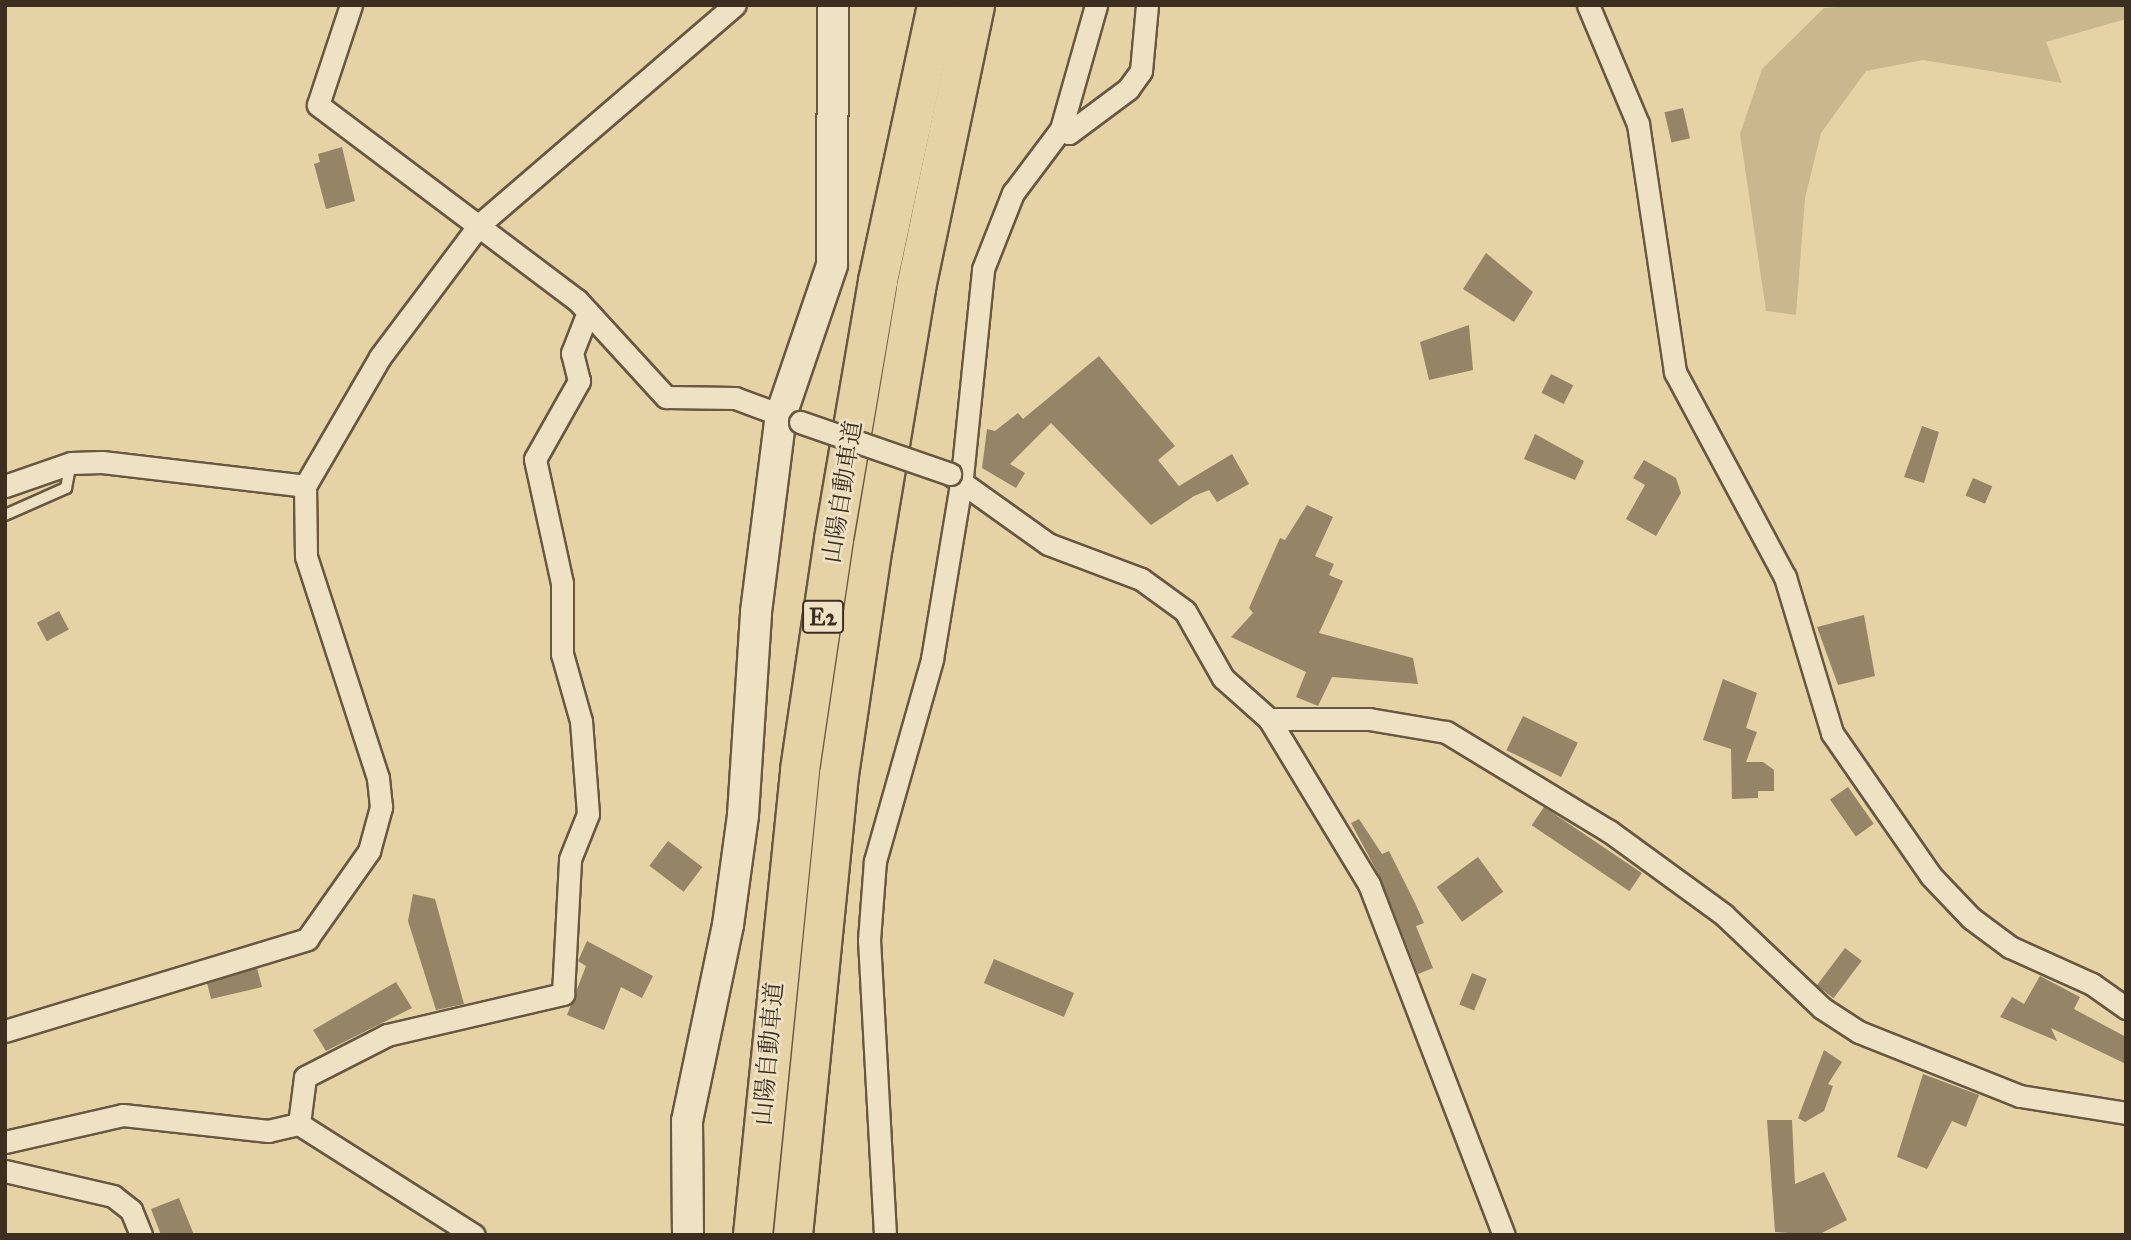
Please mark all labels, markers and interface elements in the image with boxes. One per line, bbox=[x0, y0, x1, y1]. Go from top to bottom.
street label: 山陽自動車道 bbox=[818, 419, 868, 565]
road number: E2 bbox=[802, 597, 844, 636]
street label: 山陽自動車道 bbox=[748, 981, 790, 1127]

